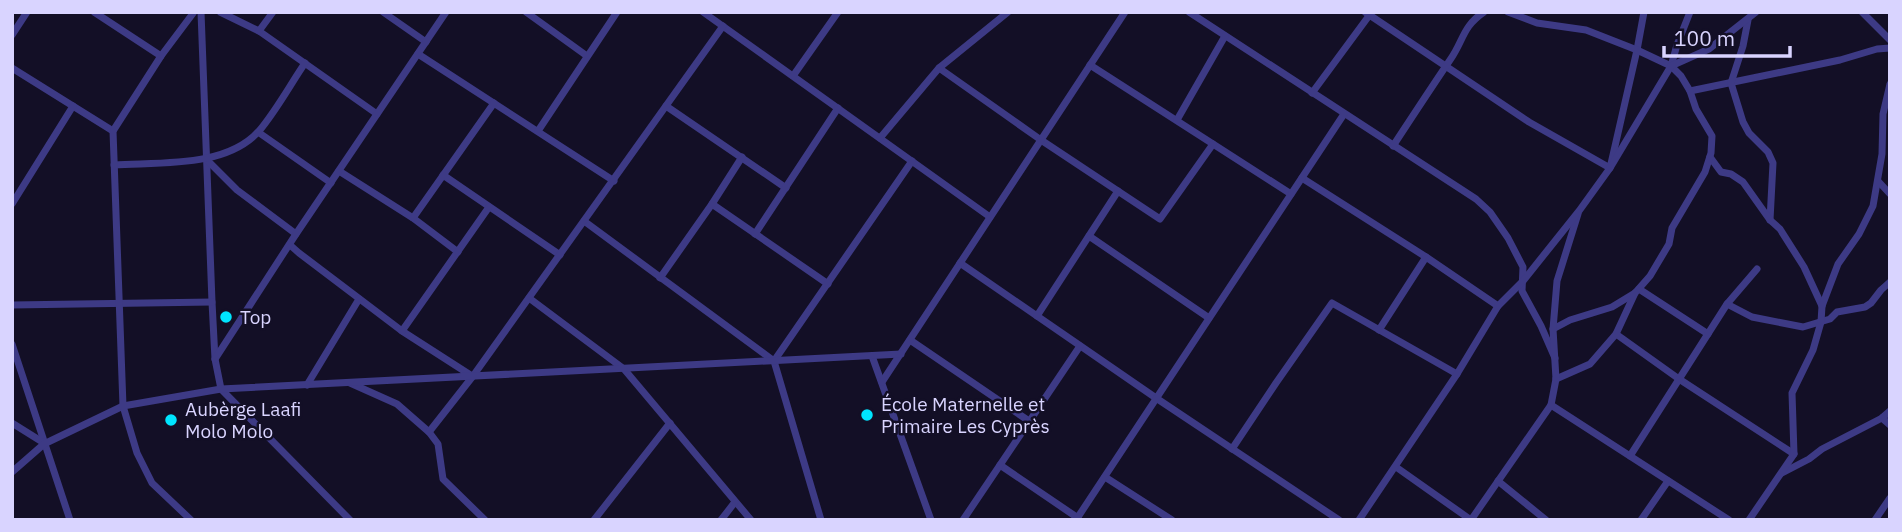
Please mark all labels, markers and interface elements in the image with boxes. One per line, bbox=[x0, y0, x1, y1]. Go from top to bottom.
scale bar bbox=[1664, 14, 1790, 58]
text: 100 m bbox=[1674, 24, 1735, 52]
place label: Top bbox=[240, 305, 271, 329]
marker: Top bbox=[218, 309, 234, 325]
place label: École Maternelle et Primaire Les Cyprès bbox=[881, 392, 1050, 438]
place label: Aubèrge Laafi Molo Molo bbox=[185, 397, 301, 443]
marker: École Maternelle et Primaire Les Cyprès bbox=[859, 407, 875, 423]
marker: Aubèrge Laafi Molo Molo bbox=[163, 412, 179, 428]

